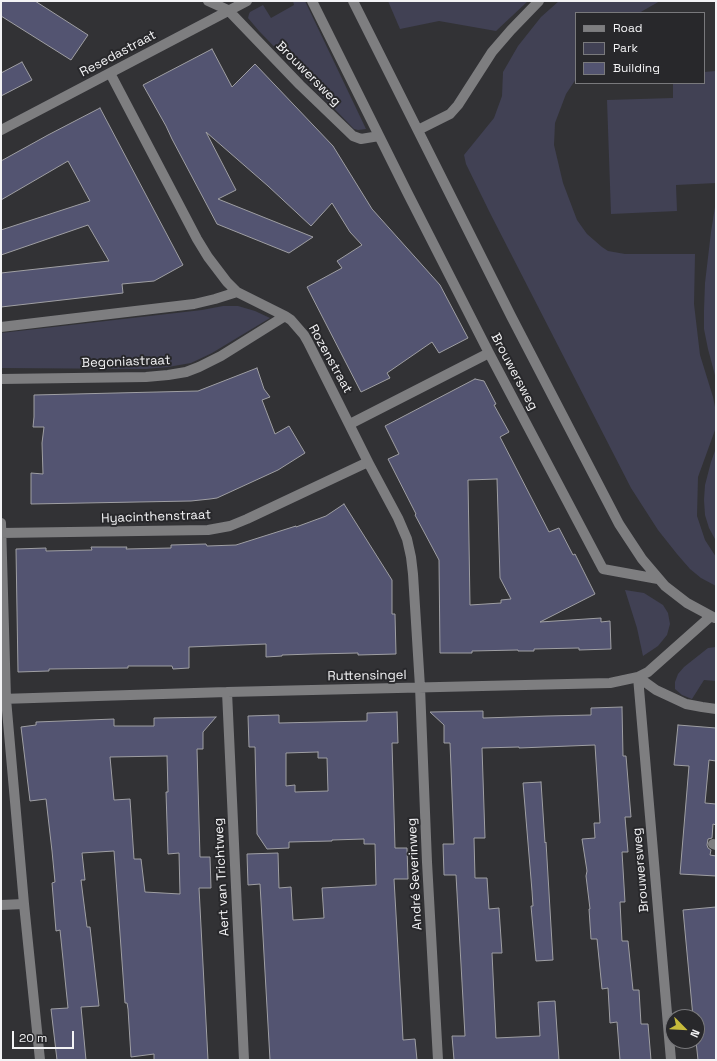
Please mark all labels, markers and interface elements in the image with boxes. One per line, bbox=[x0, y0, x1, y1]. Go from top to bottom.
legend bbox=[575, 12, 705, 84]
text: Road bbox=[613, 20, 642, 36]
street label: Resedastraat bbox=[77, 27, 159, 81]
street label: Brouwersweg bbox=[272, 38, 344, 110]
text: Park bbox=[613, 40, 638, 56]
text: Building bbox=[613, 60, 660, 76]
street label: Rozenstraat bbox=[305, 322, 355, 396]
street label: Brouwersweg bbox=[487, 331, 541, 413]
street label: Begoniastraat bbox=[81, 353, 171, 371]
street label: Hyacinthenstraat bbox=[101, 507, 211, 527]
street label: Ruttensingel bbox=[327, 668, 407, 684]
street label: André Severinweg bbox=[404, 817, 426, 931]
street label: Aert van Trichtweg bbox=[211, 818, 233, 936]
street label: Brouwersweg bbox=[630, 827, 652, 913]
north arrow bbox=[665, 1009, 705, 1049]
scale bar bbox=[14, 1023, 76, 1049]
text: N bbox=[687, 1027, 703, 1040]
text: 20 m bbox=[19, 1030, 47, 1046]

